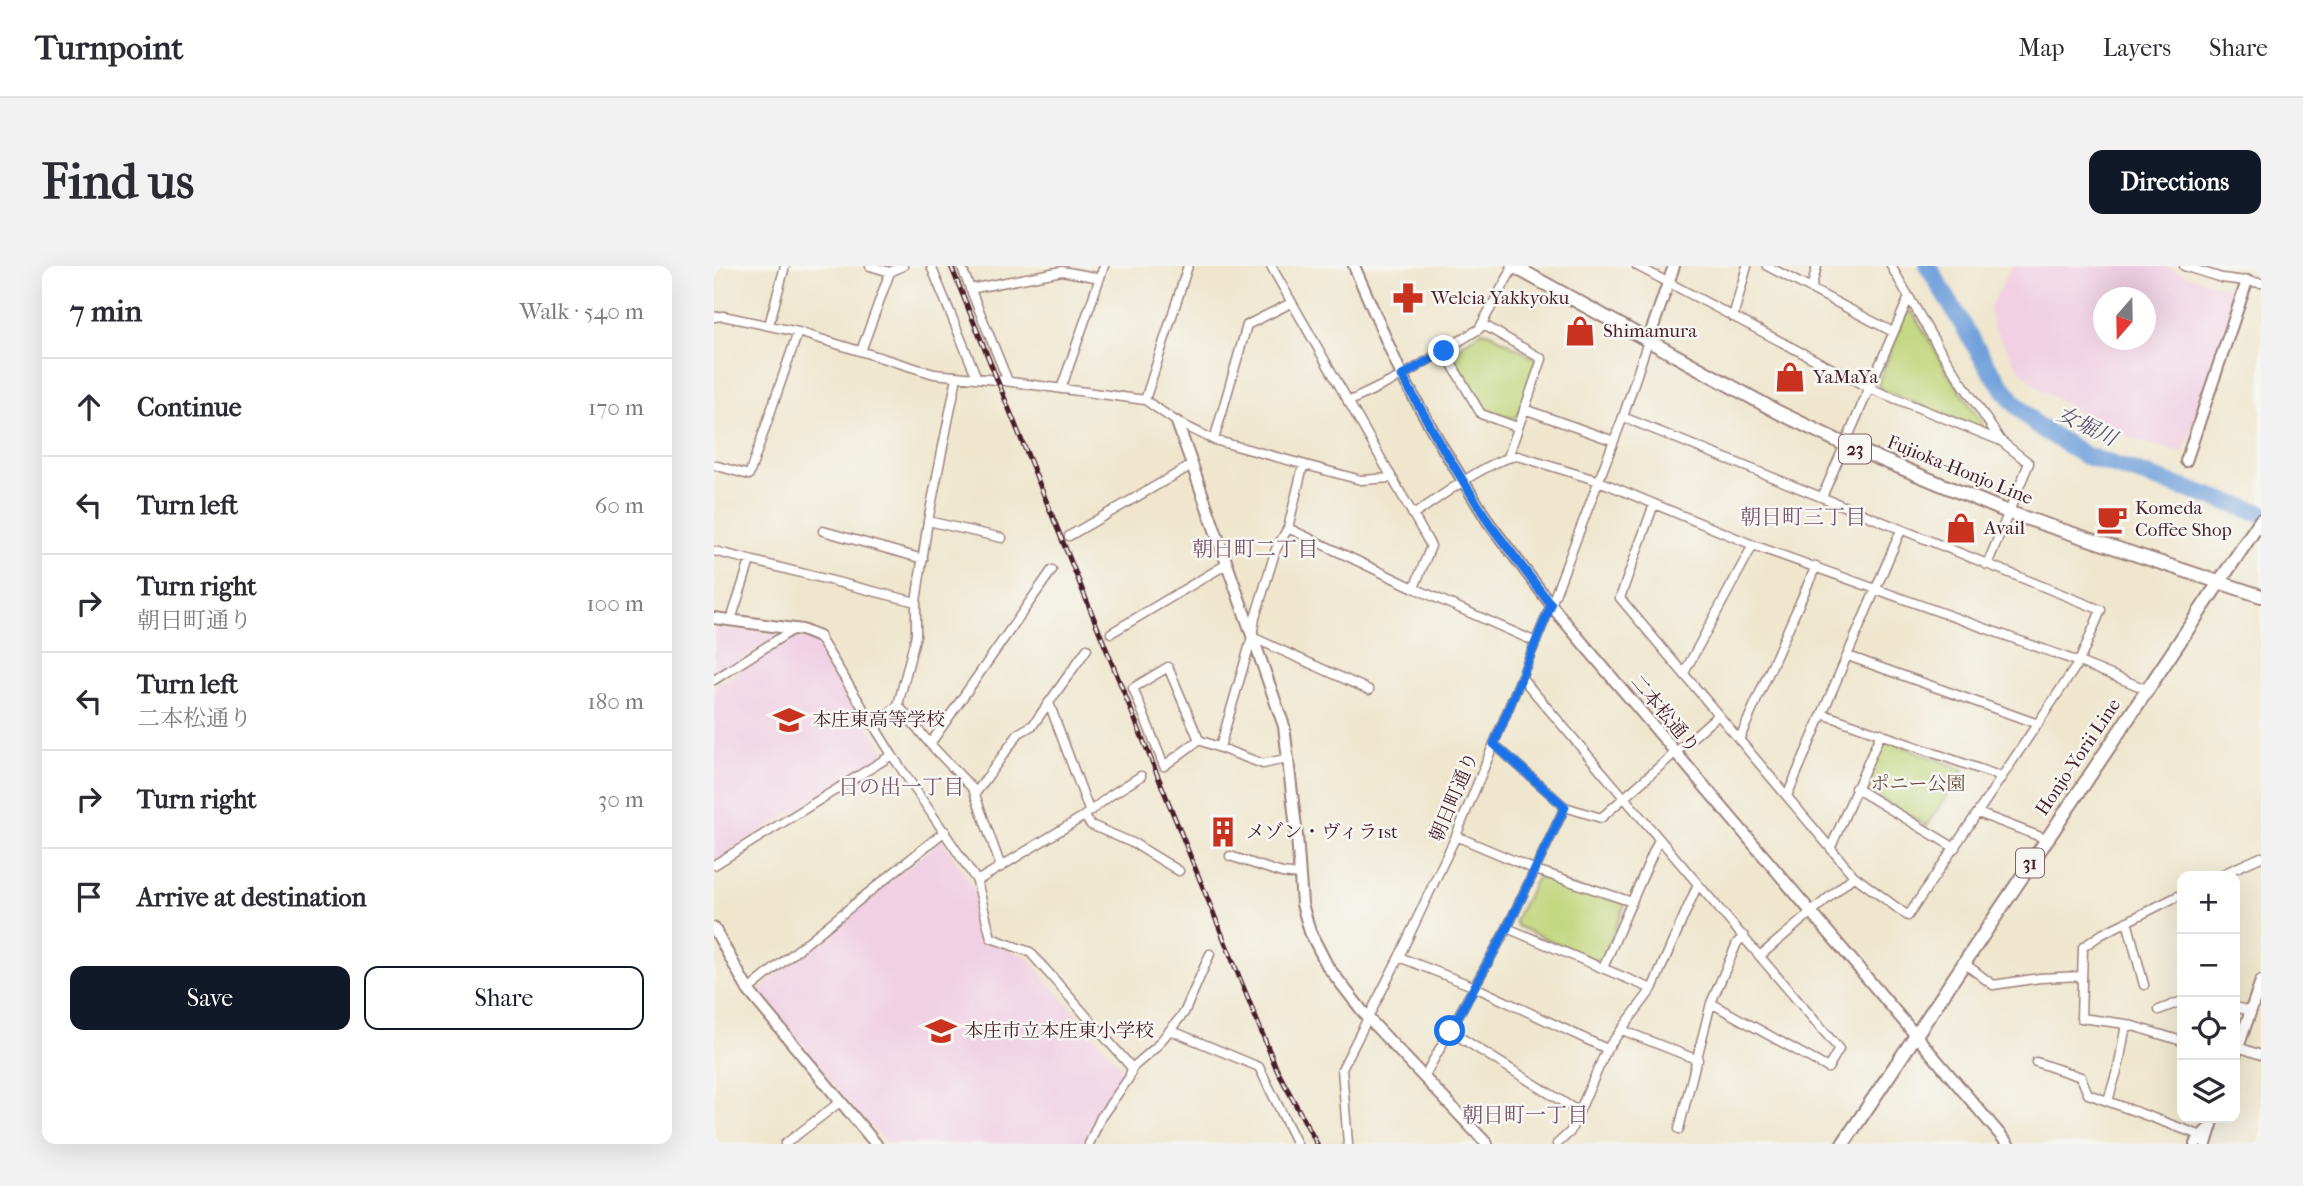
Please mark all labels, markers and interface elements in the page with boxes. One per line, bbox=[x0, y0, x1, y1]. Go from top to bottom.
text: Turnpoint bbox=[35, 29, 183, 68]
text: Map bbox=[2019, 34, 2065, 62]
text: Layers bbox=[2103, 34, 2171, 62]
text: Share bbox=[2209, 34, 2268, 62]
button: Directions bbox=[2089, 150, 2261, 214]
text: Find us bbox=[42, 153, 194, 211]
pharmacy icon: Welcia Yakkyoku bbox=[1391, 281, 1425, 315]
place label: Welcia Yakkyoku bbox=[1430, 287, 1569, 309]
north arrow bbox=[2093, 287, 2156, 350]
text: 7 min bbox=[70, 294, 142, 329]
text: Walk · 540 m bbox=[519, 298, 644, 325]
shop icon: Shimamura bbox=[1563, 314, 1597, 348]
place label: Shimamura bbox=[1603, 320, 1697, 342]
route end bbox=[1428, 335, 1459, 366]
shop icon: YaMaYa bbox=[1773, 360, 1807, 394]
place label: YaMaYa bbox=[1812, 366, 1878, 388]
icon: ahead bbox=[70, 388, 108, 426]
text: Continue bbox=[137, 392, 242, 423]
text: 170 m bbox=[588, 394, 644, 421]
water label: 女堀川 bbox=[2053, 401, 2122, 451]
street label: Fujioka-Honjo Line bbox=[1884, 431, 2036, 509]
road number: 23 bbox=[1839, 434, 1871, 464]
icon: left bbox=[70, 486, 108, 524]
text: Turn left bbox=[137, 490, 238, 521]
text: 60 m bbox=[595, 492, 644, 519]
place label: Komeda Coffee Shop bbox=[2135, 497, 2232, 541]
cafe icon: Komeda Coffee Shop bbox=[2095, 502, 2129, 536]
district label: 朝日町三丁目 bbox=[1740, 505, 1866, 529]
shop icon: Avail bbox=[1944, 511, 1978, 545]
place label: Avail bbox=[1983, 517, 2025, 539]
district label: 朝日町二丁目 bbox=[1192, 537, 1318, 561]
text: Turn right bbox=[137, 571, 257, 602]
icon: right bbox=[70, 584, 108, 622]
text: 100 m bbox=[586, 590, 644, 617]
text: 朝日町通り bbox=[137, 607, 252, 634]
text: Turn left bbox=[137, 669, 238, 700]
street label: 二本松通り bbox=[1626, 671, 1704, 757]
icon: left bbox=[70, 682, 108, 720]
text: 180 m bbox=[587, 688, 644, 715]
street label: Honjo-Yorii Line bbox=[2031, 694, 2125, 820]
school or university icon: 本庄東高等学校 bbox=[772, 703, 806, 737]
text: 二本松通り bbox=[137, 705, 252, 732]
place label: 本庄東高等学校 bbox=[812, 709, 945, 731]
street label: 朝日町通り bbox=[1425, 749, 1483, 845]
park label: ポニー公園 bbox=[1870, 773, 1966, 795]
district label: 日の出一丁目 bbox=[838, 775, 964, 799]
icon: right bbox=[70, 780, 108, 818]
text: Turn right bbox=[137, 784, 257, 815]
text: 30 m bbox=[598, 786, 644, 813]
building icon: メゾン・ヴィラ1st bbox=[1206, 815, 1240, 849]
place label: メゾン・ヴィラ1st bbox=[1246, 821, 1398, 843]
road number: 31 bbox=[2016, 848, 2044, 878]
map controls bbox=[2177, 871, 2240, 1123]
button: + bbox=[2177, 871, 2240, 934]
icon: arrive bbox=[70, 878, 108, 916]
text: Arrive at destination bbox=[137, 882, 367, 913]
button: − bbox=[2177, 934, 2240, 997]
button: Save bbox=[70, 966, 350, 1030]
button: Share bbox=[364, 966, 644, 1030]
button: locate bbox=[2177, 997, 2240, 1060]
school or university icon: 本庄市立本庄東小学校 bbox=[924, 1014, 958, 1048]
route start bbox=[1434, 1015, 1465, 1046]
place label: 本庄市立本庄東小学校 bbox=[964, 1020, 1154, 1042]
button: layers bbox=[2177, 1060, 2240, 1123]
district label: 朝日町一丁目 bbox=[1462, 1103, 1588, 1127]

